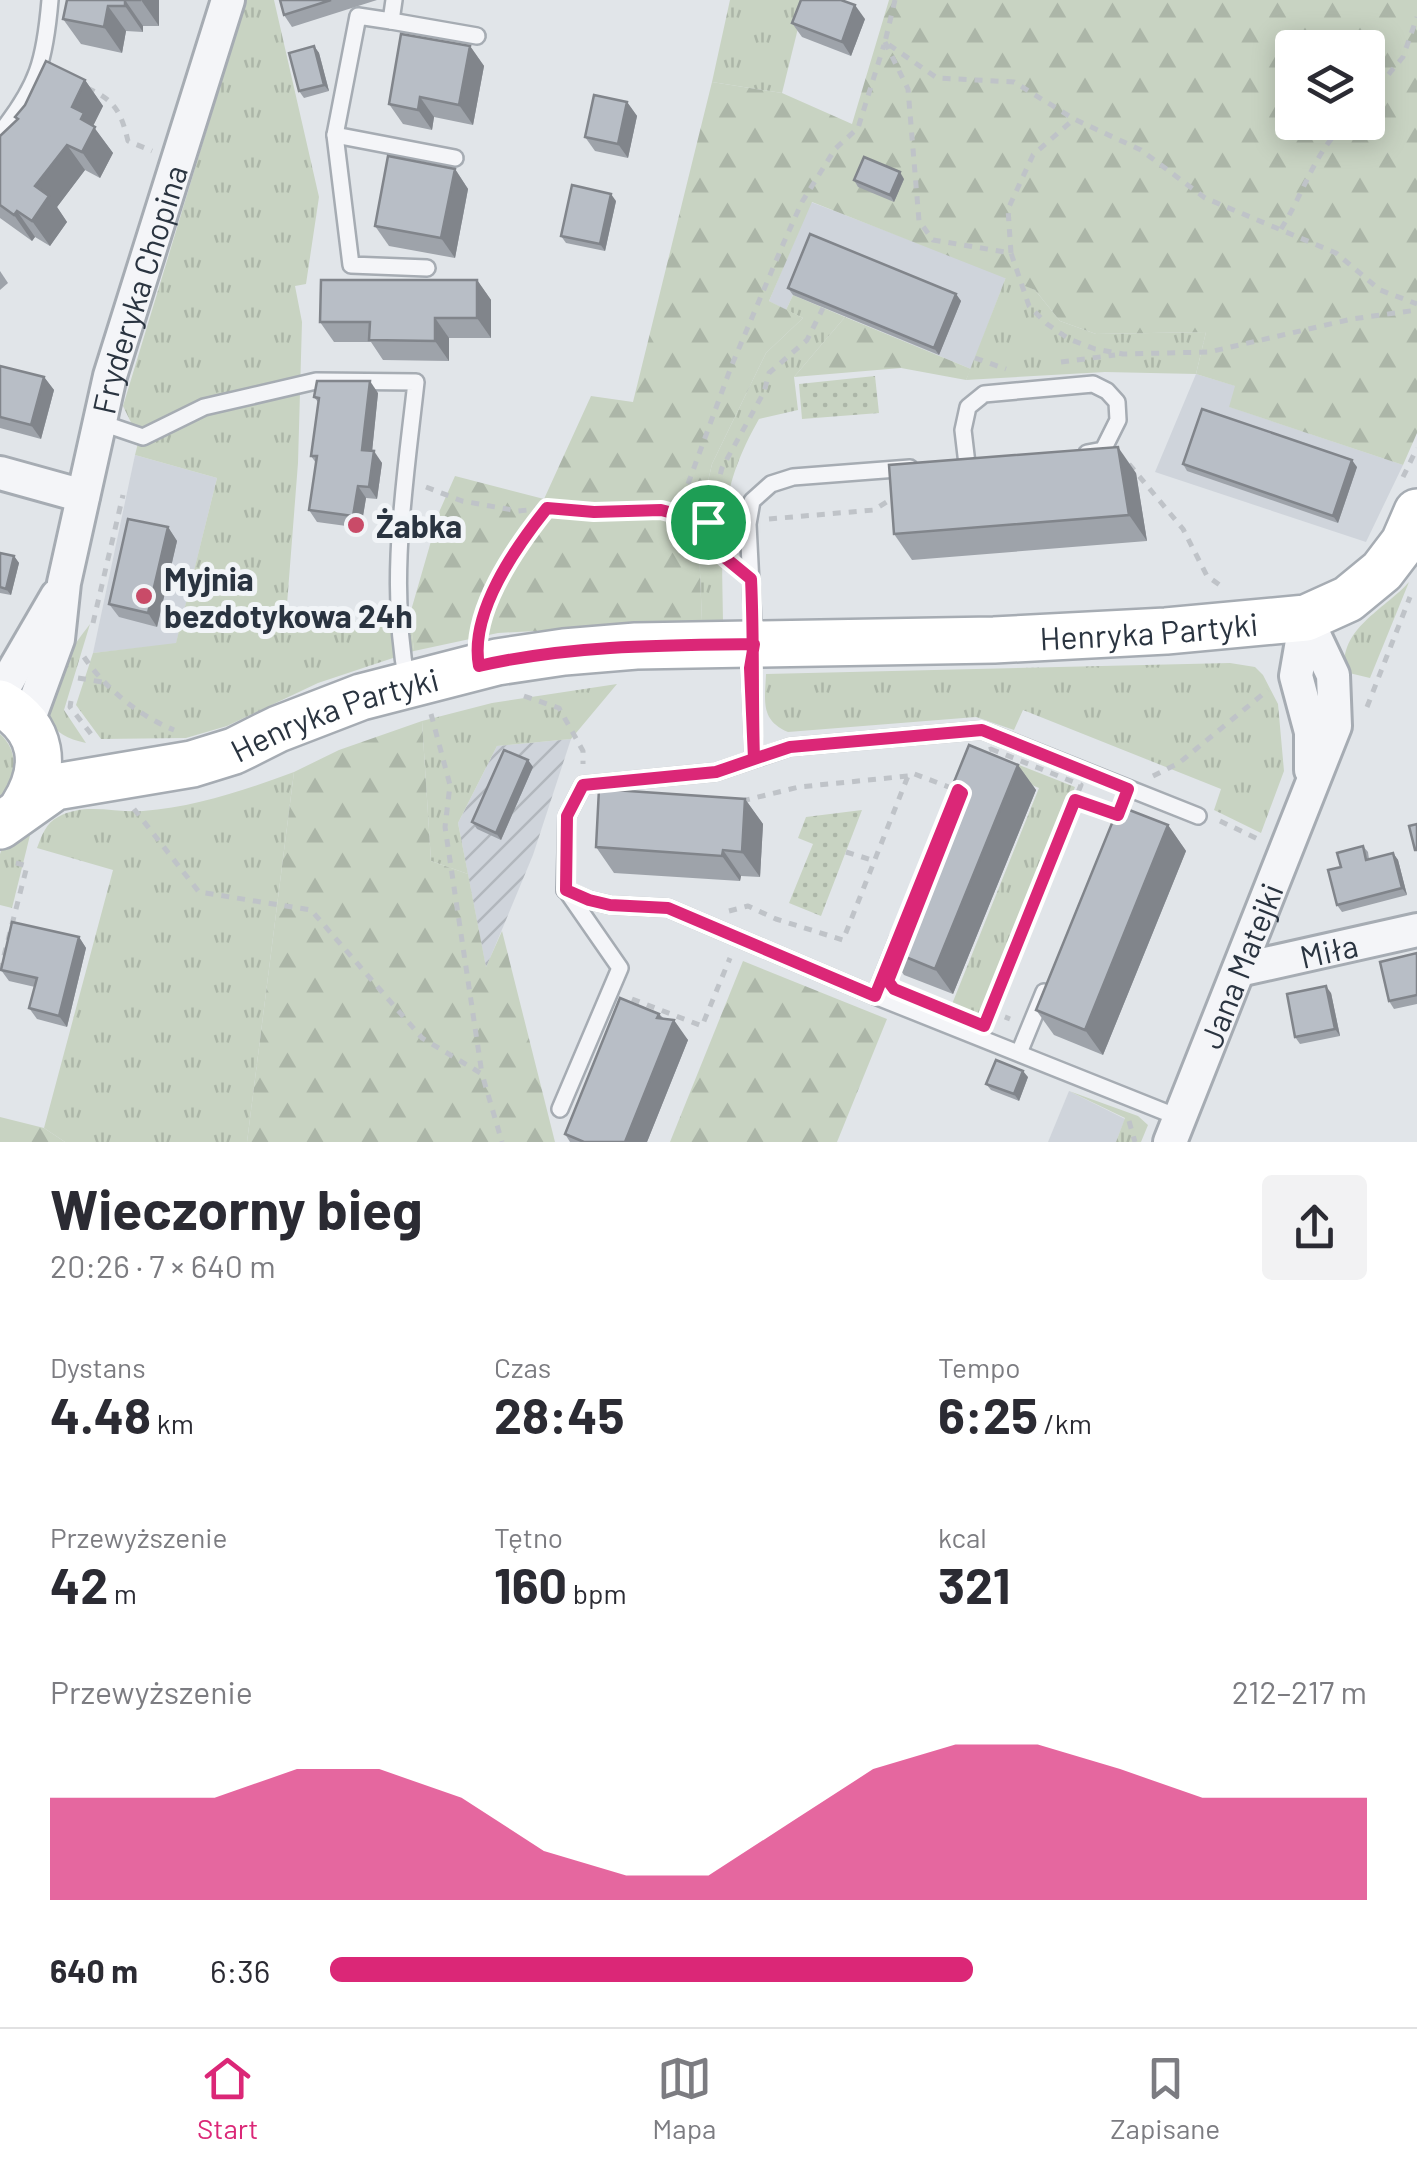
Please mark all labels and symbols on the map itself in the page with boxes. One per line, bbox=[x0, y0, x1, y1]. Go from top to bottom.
street label: Fryderyka Chopina bbox=[83, 160, 194, 417]
pin bbox=[666, 480, 751, 565]
place label: Żabka bbox=[376, 506, 462, 544]
marker: Żabka bbox=[345, 514, 367, 536]
place label: Myjnia bezdotykowa 24h bbox=[164, 559, 413, 634]
marker: Myjnia bezdotykowa 24h bbox=[133, 585, 155, 607]
street label: Henryka Partyki bbox=[1038, 604, 1260, 657]
street label: Henryka Partyki bbox=[224, 659, 442, 769]
street label: Jana Matejki bbox=[1190, 877, 1290, 1053]
street label: Miła bbox=[1296, 925, 1361, 975]

